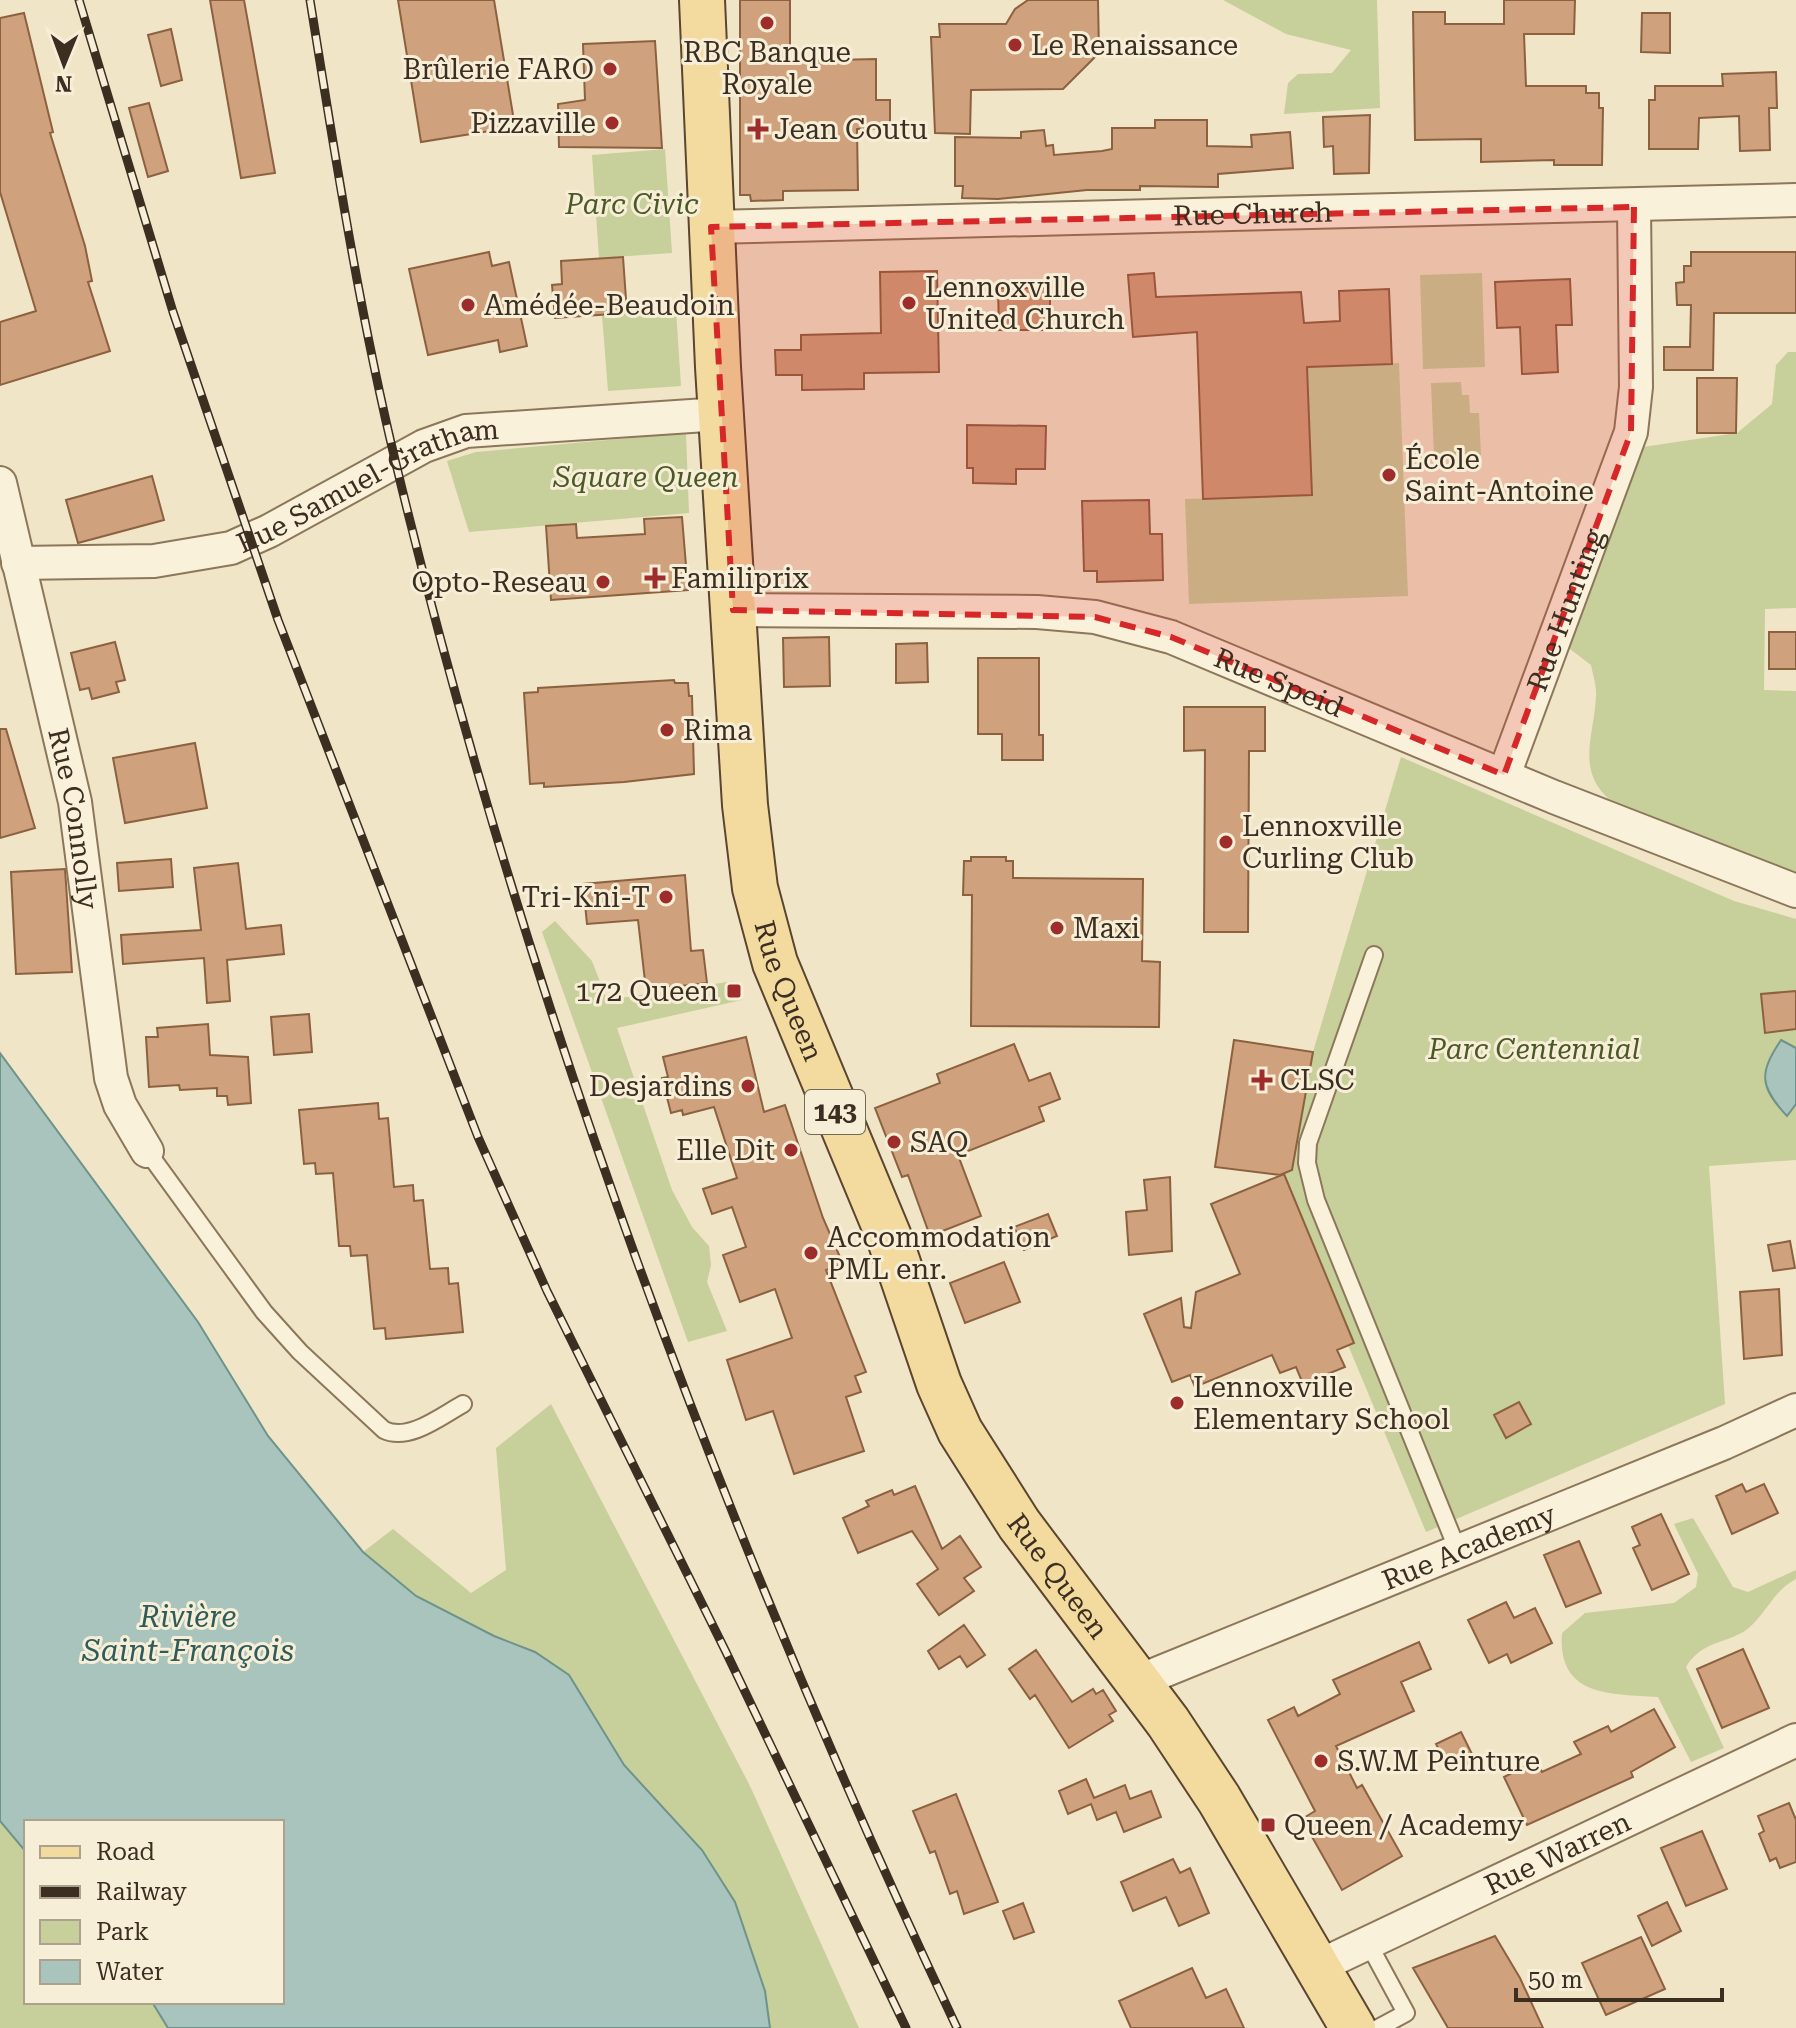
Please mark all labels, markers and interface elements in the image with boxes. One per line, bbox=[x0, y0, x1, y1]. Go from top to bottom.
marker: RBC Banque Royale bbox=[758, 14, 776, 32]
north arrow bbox=[24, 24, 104, 104]
place label: Le Renaissance bbox=[1031, 29, 1238, 62]
place label: RBC Banque Royale bbox=[683, 36, 851, 101]
marker: Le Renaissance bbox=[1006, 36, 1024, 54]
place label: Brûlerie FARO bbox=[402, 53, 594, 86]
marker: Brûlerie FARO bbox=[601, 60, 619, 78]
text: N bbox=[55, 71, 72, 96]
place label: Pizzaville bbox=[470, 107, 596, 140]
place label: Jean Coutu bbox=[774, 113, 928, 146]
marker: Pizzaville bbox=[603, 114, 621, 132]
marker: Jean Coutu bbox=[749, 120, 767, 138]
park label: Parc Civic bbox=[564, 188, 699, 221]
street label: Rue Church bbox=[1173, 196, 1333, 232]
place label: Lennoxville United Church bbox=[925, 271, 1125, 336]
place label: Amédée-Beaudoin bbox=[484, 289, 735, 322]
marker: Lennoxville United Church bbox=[900, 294, 918, 312]
marker: Amédée-Beaudoin bbox=[459, 296, 477, 314]
street label: Rue Samuel-Gratham bbox=[232, 413, 500, 560]
place label: École Saint-Antoine bbox=[1405, 442, 1594, 508]
park label: Square Queen bbox=[553, 461, 738, 494]
marker: École Saint-Antoine bbox=[1380, 466, 1398, 484]
street label: Rue Hunting bbox=[1520, 524, 1611, 696]
place label: Familiprix bbox=[671, 562, 809, 595]
place label: Opto-Reseau bbox=[411, 566, 587, 599]
marker: Familiprix bbox=[646, 569, 664, 587]
marker: Opto-Reseau bbox=[594, 573, 612, 591]
street label: Rue Speid bbox=[1209, 641, 1349, 724]
place label: Rima bbox=[683, 714, 752, 747]
marker: Rima bbox=[658, 721, 676, 739]
street label: Rue Connolly bbox=[41, 725, 105, 912]
place label: Lennoxville Curling Club bbox=[1242, 810, 1414, 875]
marker: Lennoxville Curling Club bbox=[1217, 833, 1235, 851]
place label: Tri-Kni-T bbox=[521, 881, 650, 914]
marker: Tri-Kni-T bbox=[657, 888, 675, 906]
place label: Maxi bbox=[1073, 912, 1140, 945]
street label: Rue Queen bbox=[747, 917, 830, 1066]
marker: Maxi bbox=[1048, 919, 1066, 937]
place label: 172 Queen bbox=[575, 975, 718, 1008]
marker: 172 Queen bbox=[725, 982, 743, 1000]
park label: Parc Centennial bbox=[1427, 1033, 1640, 1066]
place label: CLSC bbox=[1280, 1064, 1355, 1097]
marker: CLSC bbox=[1251, 1069, 1273, 1091]
place label: Desjardins bbox=[589, 1070, 732, 1103]
marker: Desjardins bbox=[739, 1077, 757, 1095]
road number: 143 bbox=[805, 1090, 865, 1134]
place label: SAQ bbox=[910, 1126, 968, 1159]
marker: SAQ bbox=[885, 1133, 903, 1151]
place label: Elle Dit bbox=[676, 1134, 775, 1167]
marker: Elle Dit bbox=[782, 1141, 800, 1159]
place label: Accommodation PML enr. bbox=[827, 1221, 1051, 1286]
marker: Accommodation PML enr. bbox=[802, 1244, 820, 1262]
place label: Lennoxville Elementary School bbox=[1193, 1371, 1450, 1436]
marker: Lennoxville Elementary School bbox=[1168, 1394, 1186, 1412]
street label: Rue Academy bbox=[1377, 1497, 1561, 1597]
street label: Rue Queen bbox=[1000, 1507, 1115, 1645]
water label: Rivière Saint-François bbox=[81, 1599, 294, 1668]
place label: S.W.M Peinture bbox=[1337, 1745, 1540, 1778]
marker: S.W.M Peinture bbox=[1312, 1752, 1330, 1770]
street label: Rue Warren bbox=[1479, 1805, 1636, 1902]
place label: Queen / Academy bbox=[1284, 1809, 1524, 1842]
marker: Queen / Academy bbox=[1259, 1816, 1277, 1834]
legend bbox=[24, 1820, 284, 2004]
text: Road bbox=[96, 1838, 155, 1866]
text: Railway bbox=[96, 1878, 187, 1906]
text: Park bbox=[96, 1918, 149, 1946]
scale bar bbox=[1516, 1952, 1722, 2002]
text: Water bbox=[96, 1958, 164, 1986]
text: 50 m bbox=[1528, 1966, 1583, 1994]

